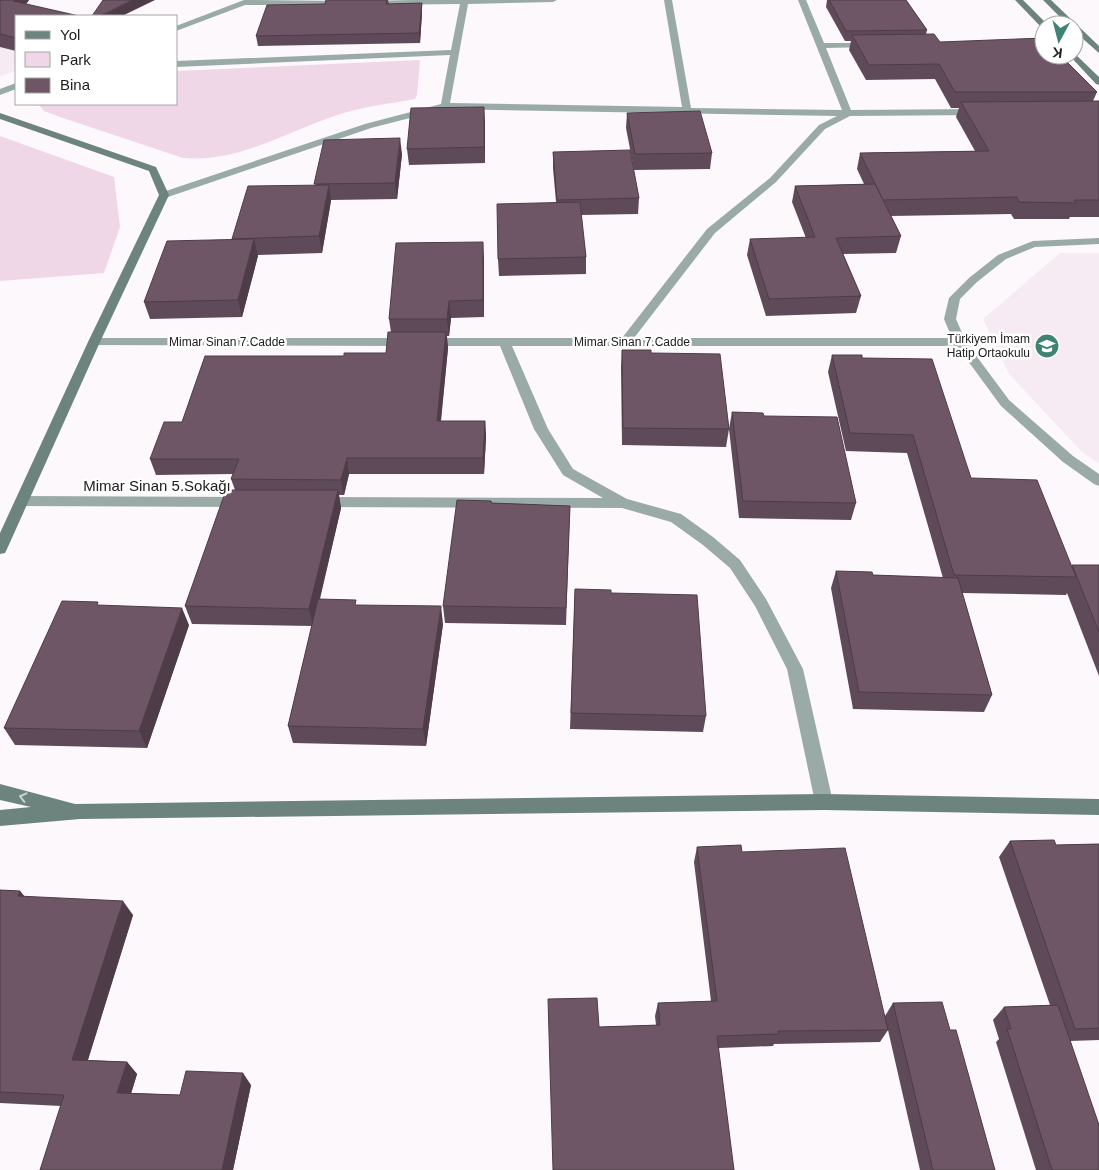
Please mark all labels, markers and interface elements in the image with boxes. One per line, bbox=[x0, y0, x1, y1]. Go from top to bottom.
legend bbox=[15, 15, 178, 105]
north arrow bbox=[1034, 15, 1084, 65]
text: Yol bbox=[60, 26, 80, 43]
text: K bbox=[1051, 44, 1063, 61]
text: Park bbox=[60, 51, 91, 68]
text: Bina bbox=[60, 76, 91, 93]
place label: Türkiyem İmam Hatip Ortaokulu bbox=[947, 332, 1030, 360]
school or university icon: Türkiyem İmam Hatip Ortaokulu bbox=[1034, 333, 1060, 359]
street label: Mimar Sinan 7.Cadde bbox=[169, 335, 285, 349]
street label: Mimar Sinan 7.Cadde bbox=[574, 335, 690, 349]
street label: Mimar Sinan 5.Sokağı bbox=[83, 477, 231, 494]
one-way arrow bbox=[18, 792, 27, 803]

